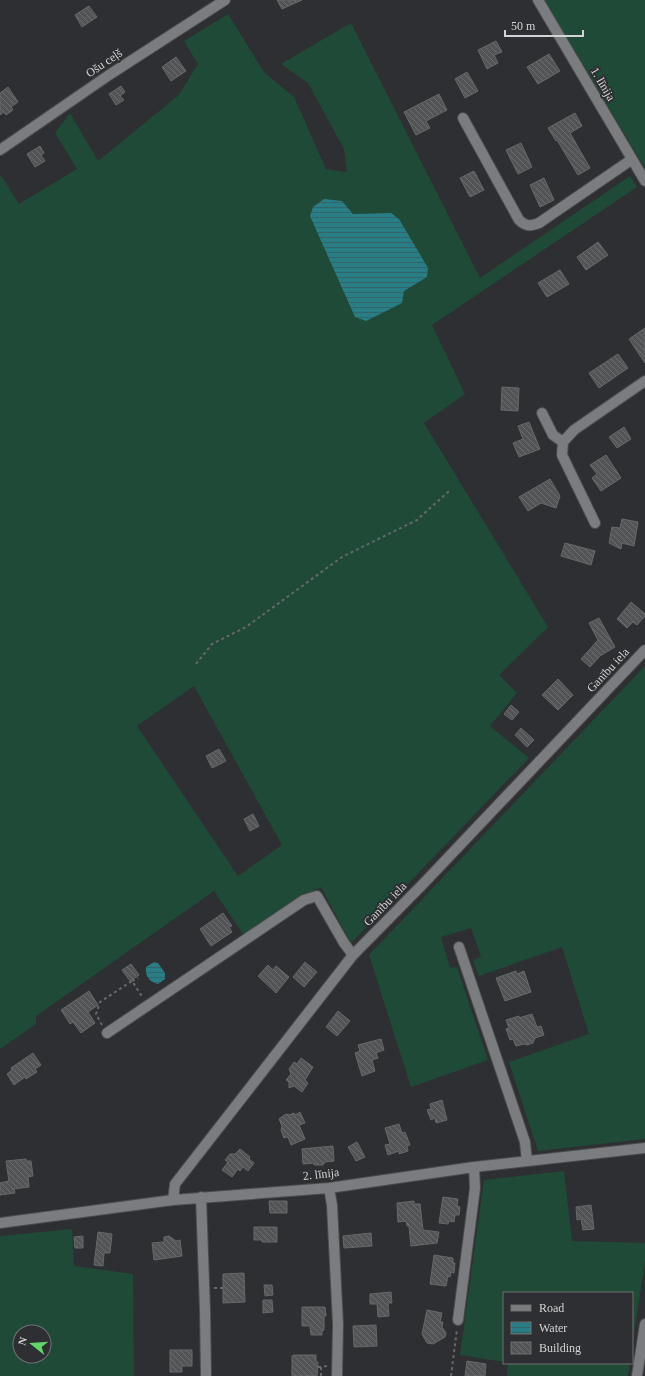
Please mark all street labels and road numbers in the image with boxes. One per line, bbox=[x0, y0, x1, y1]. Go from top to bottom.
street label: Ošu ceļš bbox=[83, 46, 125, 80]
street label: 1. līnija bbox=[588, 65, 619, 104]
street label: Ganību iela bbox=[584, 644, 633, 695]
street label: Ganību iela bbox=[361, 879, 410, 929]
street label: 2. līnija bbox=[302, 1165, 341, 1183]

